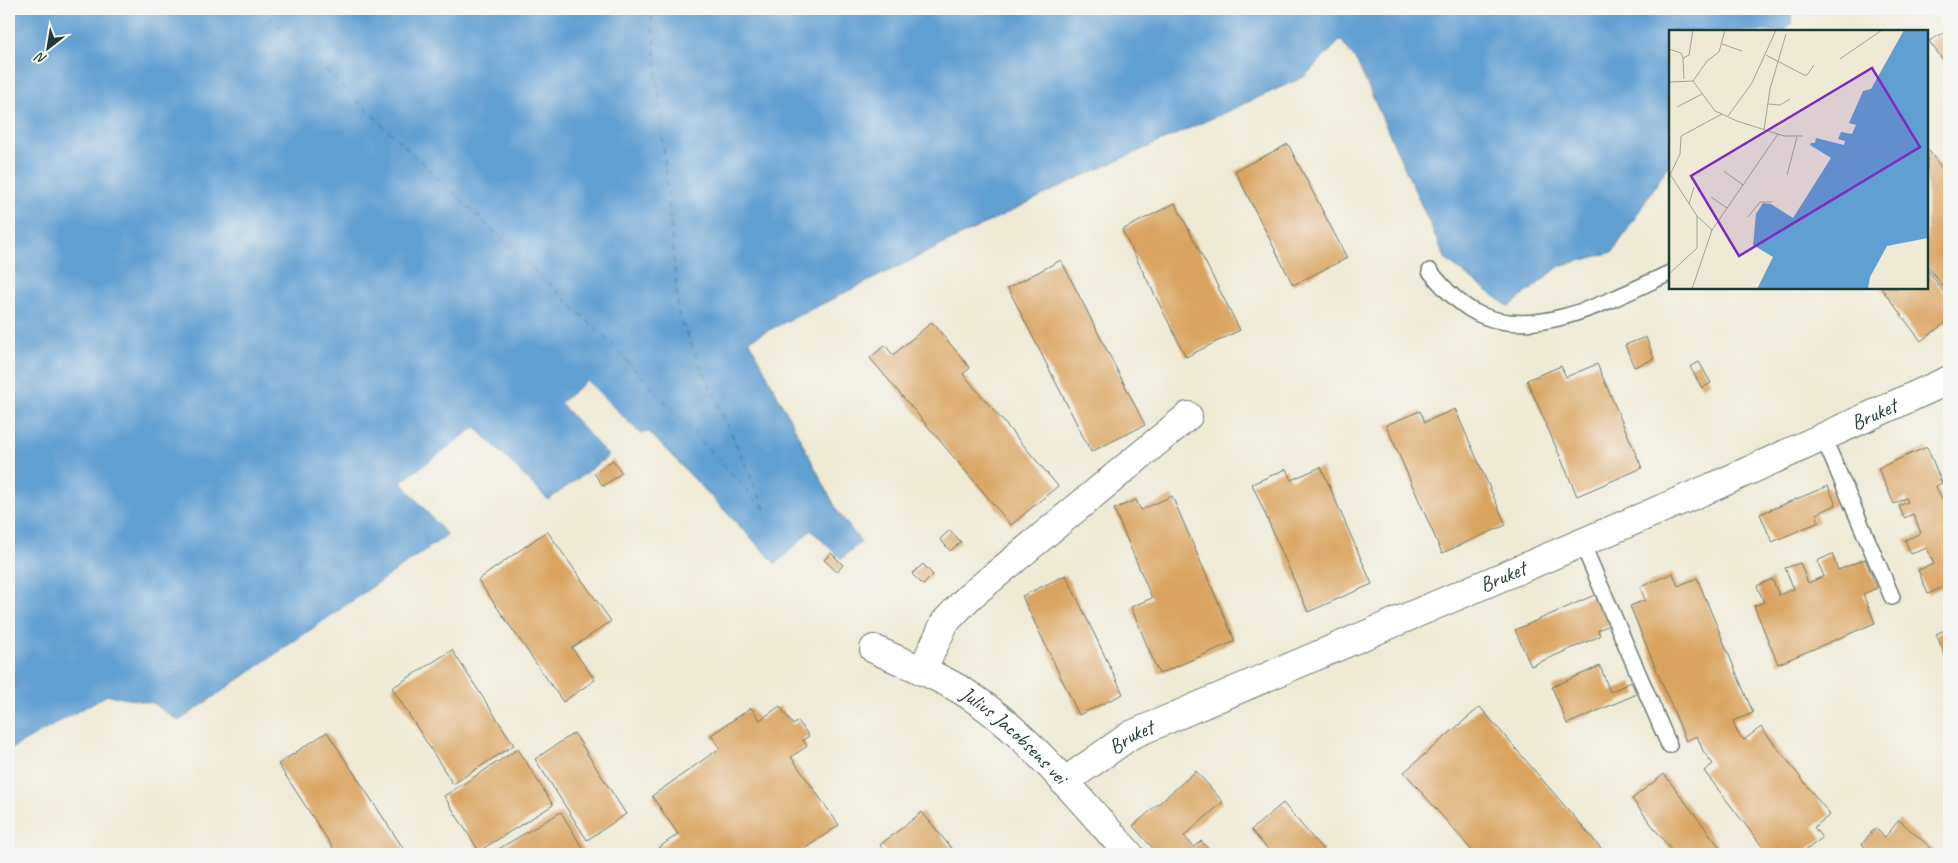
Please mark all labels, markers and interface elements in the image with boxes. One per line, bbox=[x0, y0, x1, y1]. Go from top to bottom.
north arrow bbox=[22, 22, 72, 72]
inset map bbox=[1669, 30, 1928, 289]
text: N bbox=[31, 48, 50, 68]
street label: Bruket bbox=[1847, 391, 1904, 436]
street label: Bruket bbox=[1476, 554, 1533, 598]
street label: Julius Jacobsens vei bbox=[955, 680, 1075, 791]
street label: Bruket bbox=[1103, 713, 1160, 760]

